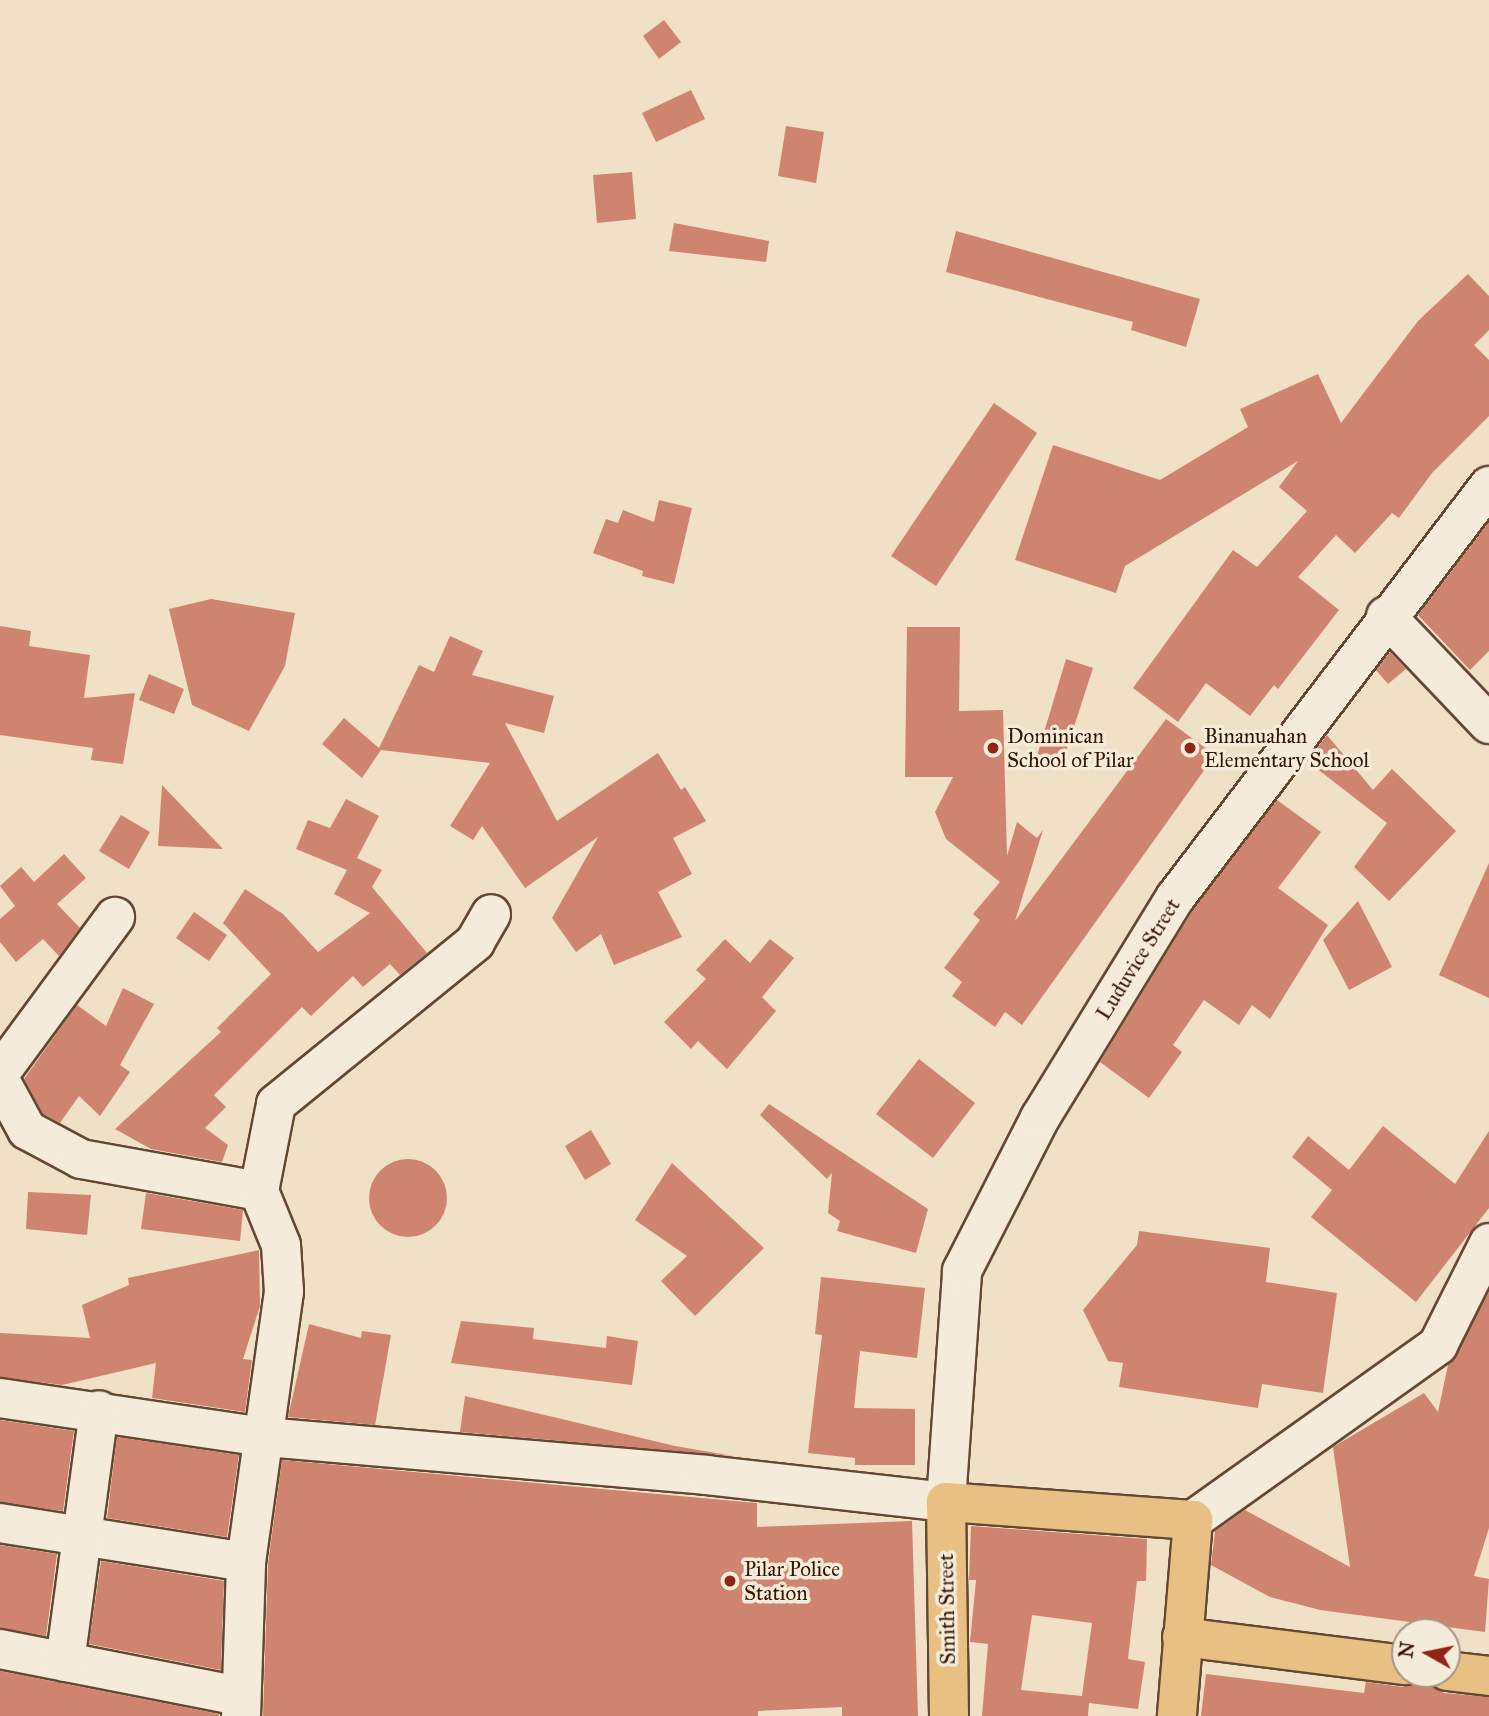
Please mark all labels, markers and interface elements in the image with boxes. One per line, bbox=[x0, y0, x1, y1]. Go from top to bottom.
place label: Dominican School of Pilar bbox=[1007, 723, 1134, 773]
place label: Binanuahan Elementary School bbox=[1204, 723, 1369, 773]
marker: Dominican School of Pilar bbox=[985, 740, 1001, 756]
marker: Binanuahan Elementary School bbox=[1182, 740, 1198, 756]
street label: Luduvice Street bbox=[1091, 894, 1185, 1024]
street label: Smith Street bbox=[933, 1553, 961, 1665]
place label: Pilar Police Station bbox=[744, 1556, 840, 1606]
marker: Pilar Police Station bbox=[722, 1573, 738, 1589]
north arrow bbox=[1391, 1618, 1461, 1688]
text: N bbox=[1394, 1640, 1419, 1660]

